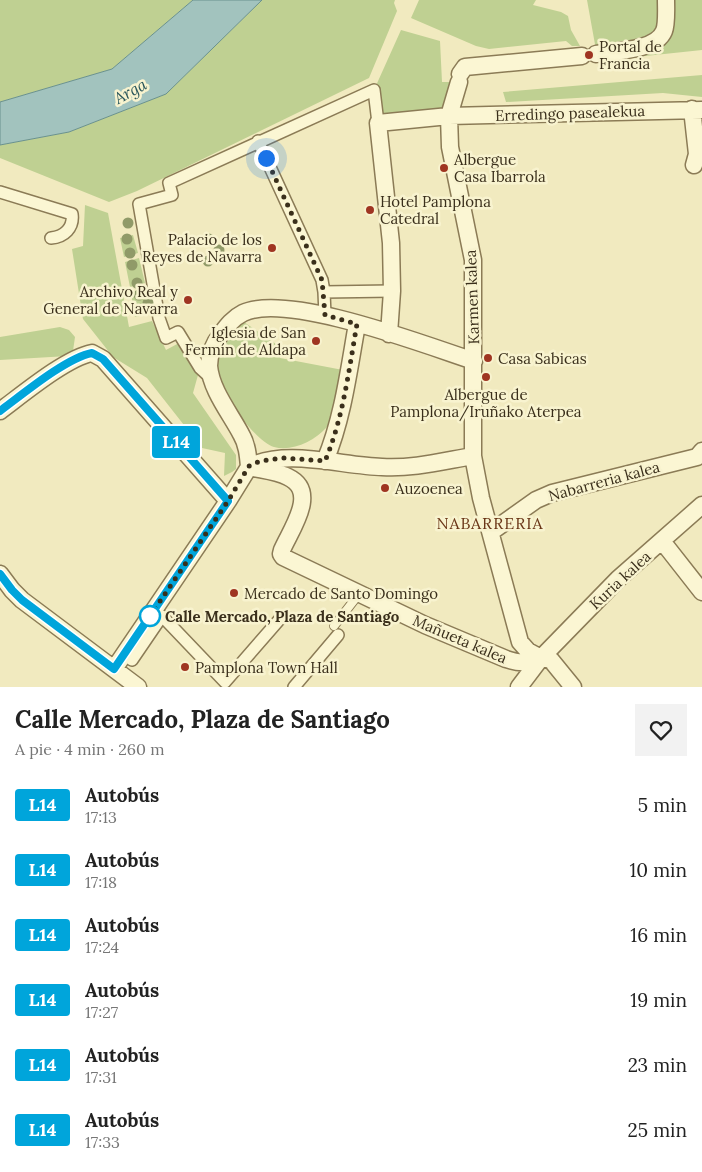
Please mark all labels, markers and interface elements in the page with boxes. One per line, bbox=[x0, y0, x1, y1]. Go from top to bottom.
place label: Portal de Francia bbox=[599, 37, 662, 73]
marker: Portal de Francia bbox=[583, 49, 595, 61]
water label: Arga bbox=[109, 74, 150, 109]
street label: Erredingo pasealekua bbox=[495, 101, 646, 125]
your location bbox=[254, 146, 279, 171]
place label: Albergue Casa Ibarrola bbox=[453, 150, 546, 186]
marker: Albergue Casa Ibarrola bbox=[438, 162, 450, 174]
place label: Hotel Pamplona Catedral bbox=[380, 192, 491, 228]
marker: Hotel Pamplona Catedral bbox=[364, 204, 376, 216]
place label: Palacio de los Reyes de Navarra bbox=[142, 230, 262, 266]
marker: Palacio de los Reyes de Navarra bbox=[266, 242, 278, 254]
street label: Karmen kalea bbox=[461, 249, 483, 345]
place label: Archivo Real y General de Navarra bbox=[43, 282, 178, 318]
marker: Archivo Real y General de Navarra bbox=[182, 294, 194, 306]
place label: Iglesia de San Fermín de Aldapa bbox=[185, 323, 306, 359]
marker: Iglesia de San Fermín de Aldapa bbox=[310, 335, 322, 347]
place label: Casa Sabicas bbox=[498, 349, 587, 368]
marker: Casa Sabicas bbox=[482, 352, 494, 364]
marker: Albergue de Pamplona/Iruñako Aterpea bbox=[480, 371, 492, 383]
place label: Albergue de Pamplona/Iruñako Aterpea bbox=[390, 385, 582, 422]
line badge: L14 bbox=[147, 426, 205, 458]
text: L14 bbox=[162, 430, 190, 453]
street label: Nabarreria kalea bbox=[546, 457, 662, 505]
place label: Auzoenea bbox=[394, 479, 463, 498]
marker: Auzoenea bbox=[379, 482, 391, 494]
district label: NABARRERIA bbox=[436, 513, 544, 533]
street label: Kuria kalea bbox=[585, 547, 655, 613]
place label: Mercado de Santo Domingo bbox=[244, 584, 438, 603]
marker: Mercado de Santo Domingo bbox=[228, 587, 240, 599]
marker: Calle Mercado, Plaza de Santiago bbox=[139, 605, 161, 627]
place label: Calle Mercado, Plaza de Santiago bbox=[165, 607, 400, 626]
street label: Mañueta kalea bbox=[410, 611, 510, 668]
place label: Pamplona Town Hall bbox=[195, 658, 338, 677]
marker: Pamplona Town Hall bbox=[179, 661, 191, 673]
text: Calle Mercado, Plaza de Santiago bbox=[15, 704, 390, 735]
button: heart bbox=[635, 704, 687, 756]
text: A pie · 4 min · 260 m bbox=[15, 739, 164, 759]
text: Autobús bbox=[85, 783, 159, 807]
text: L14 bbox=[28, 793, 57, 816]
text: 5 min bbox=[638, 793, 687, 817]
text: 17:13 bbox=[85, 807, 117, 827]
text: Autobús bbox=[85, 848, 159, 872]
text: L14 bbox=[28, 858, 57, 881]
text: 10 min bbox=[629, 858, 687, 882]
text: 17:18 bbox=[85, 872, 117, 892]
text: Autobús bbox=[85, 913, 159, 937]
text: L14 bbox=[28, 923, 57, 946]
text: 16 min bbox=[630, 923, 687, 947]
text: 17:24 bbox=[85, 937, 119, 957]
text: Autobús bbox=[85, 978, 159, 1002]
text: L14 bbox=[28, 988, 57, 1011]
text: 19 min bbox=[630, 988, 687, 1012]
text: 17:27 bbox=[85, 1002, 118, 1022]
text: Autobús bbox=[85, 1043, 159, 1067]
text: L14 bbox=[28, 1053, 57, 1076]
text: 23 min bbox=[628, 1053, 687, 1077]
text: 17:31 bbox=[85, 1067, 117, 1087]
text: Autobús bbox=[85, 1108, 159, 1132]
text: L14 bbox=[28, 1118, 57, 1141]
text: 25 min bbox=[628, 1118, 687, 1142]
text: 17:33 bbox=[85, 1132, 120, 1152]

